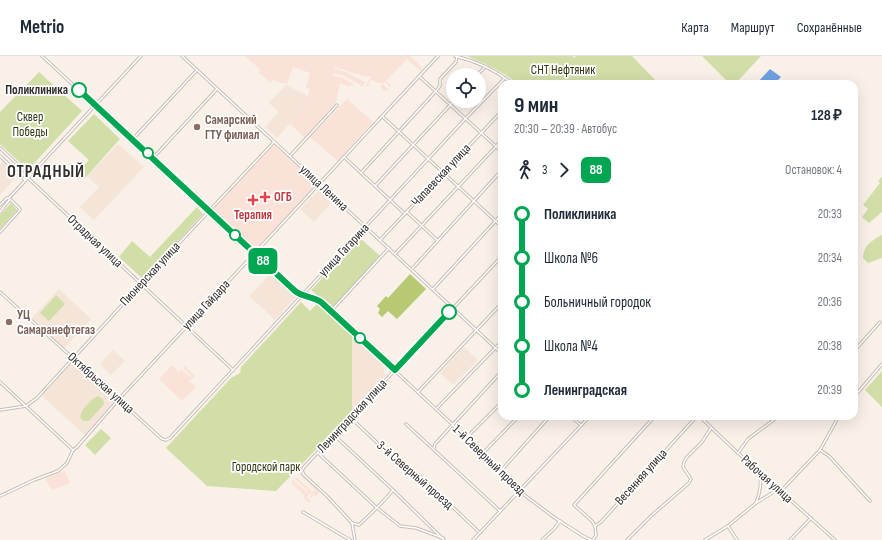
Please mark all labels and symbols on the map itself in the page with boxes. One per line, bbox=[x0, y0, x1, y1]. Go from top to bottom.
park label: СНТ Нефтяник bbox=[531, 62, 595, 78]
place label: Поликлиника bbox=[5, 82, 68, 98]
marker: Поликлиника bbox=[71, 82, 87, 98]
park label: Сквер Победы bbox=[12, 109, 48, 140]
place label: Самарский ГТУ филиал bbox=[205, 112, 260, 143]
marker: Самарский ГТУ филиал bbox=[192, 122, 202, 132]
street label: Чапаевская улица bbox=[408, 140, 474, 210]
unlabelled marker bbox=[142, 147, 154, 159]
street label: улица Ленина bbox=[296, 161, 352, 215]
district label: ОТРАДНЫЙ bbox=[7, 162, 85, 182]
place label: ОГБ bbox=[274, 189, 292, 205]
marker: ОГБ bbox=[259, 191, 271, 203]
marker: Терапия bbox=[247, 194, 259, 206]
place label: Терапия bbox=[234, 207, 272, 223]
street label: Отрадная улица bbox=[64, 211, 126, 271]
street label: улица Гагарина bbox=[315, 220, 373, 280]
unlabelled marker bbox=[229, 229, 241, 241]
street label: Пионерская улица bbox=[116, 239, 184, 309]
line badge: 88 bbox=[245, 248, 281, 274]
street label: улица Гайдара bbox=[179, 277, 233, 333]
unlabelled marker bbox=[441, 304, 457, 320]
place label: УЦ Самаранефтегаз bbox=[17, 307, 95, 338]
marker: УЦ Самаранефтегаз bbox=[4, 317, 14, 327]
unlabelled marker bbox=[354, 332, 366, 344]
street label: Октябрьская улица bbox=[64, 349, 138, 417]
street label: Ленинградская улица bbox=[314, 376, 390, 456]
street label: 1-й Северный проезд bbox=[449, 421, 529, 499]
street label: 3-й Северный проезд bbox=[373, 437, 457, 513]
street label: Весенняя улица bbox=[612, 446, 670, 508]
street label: Рабочая улица bbox=[738, 452, 796, 506]
park label: Городской парк bbox=[232, 459, 300, 475]

